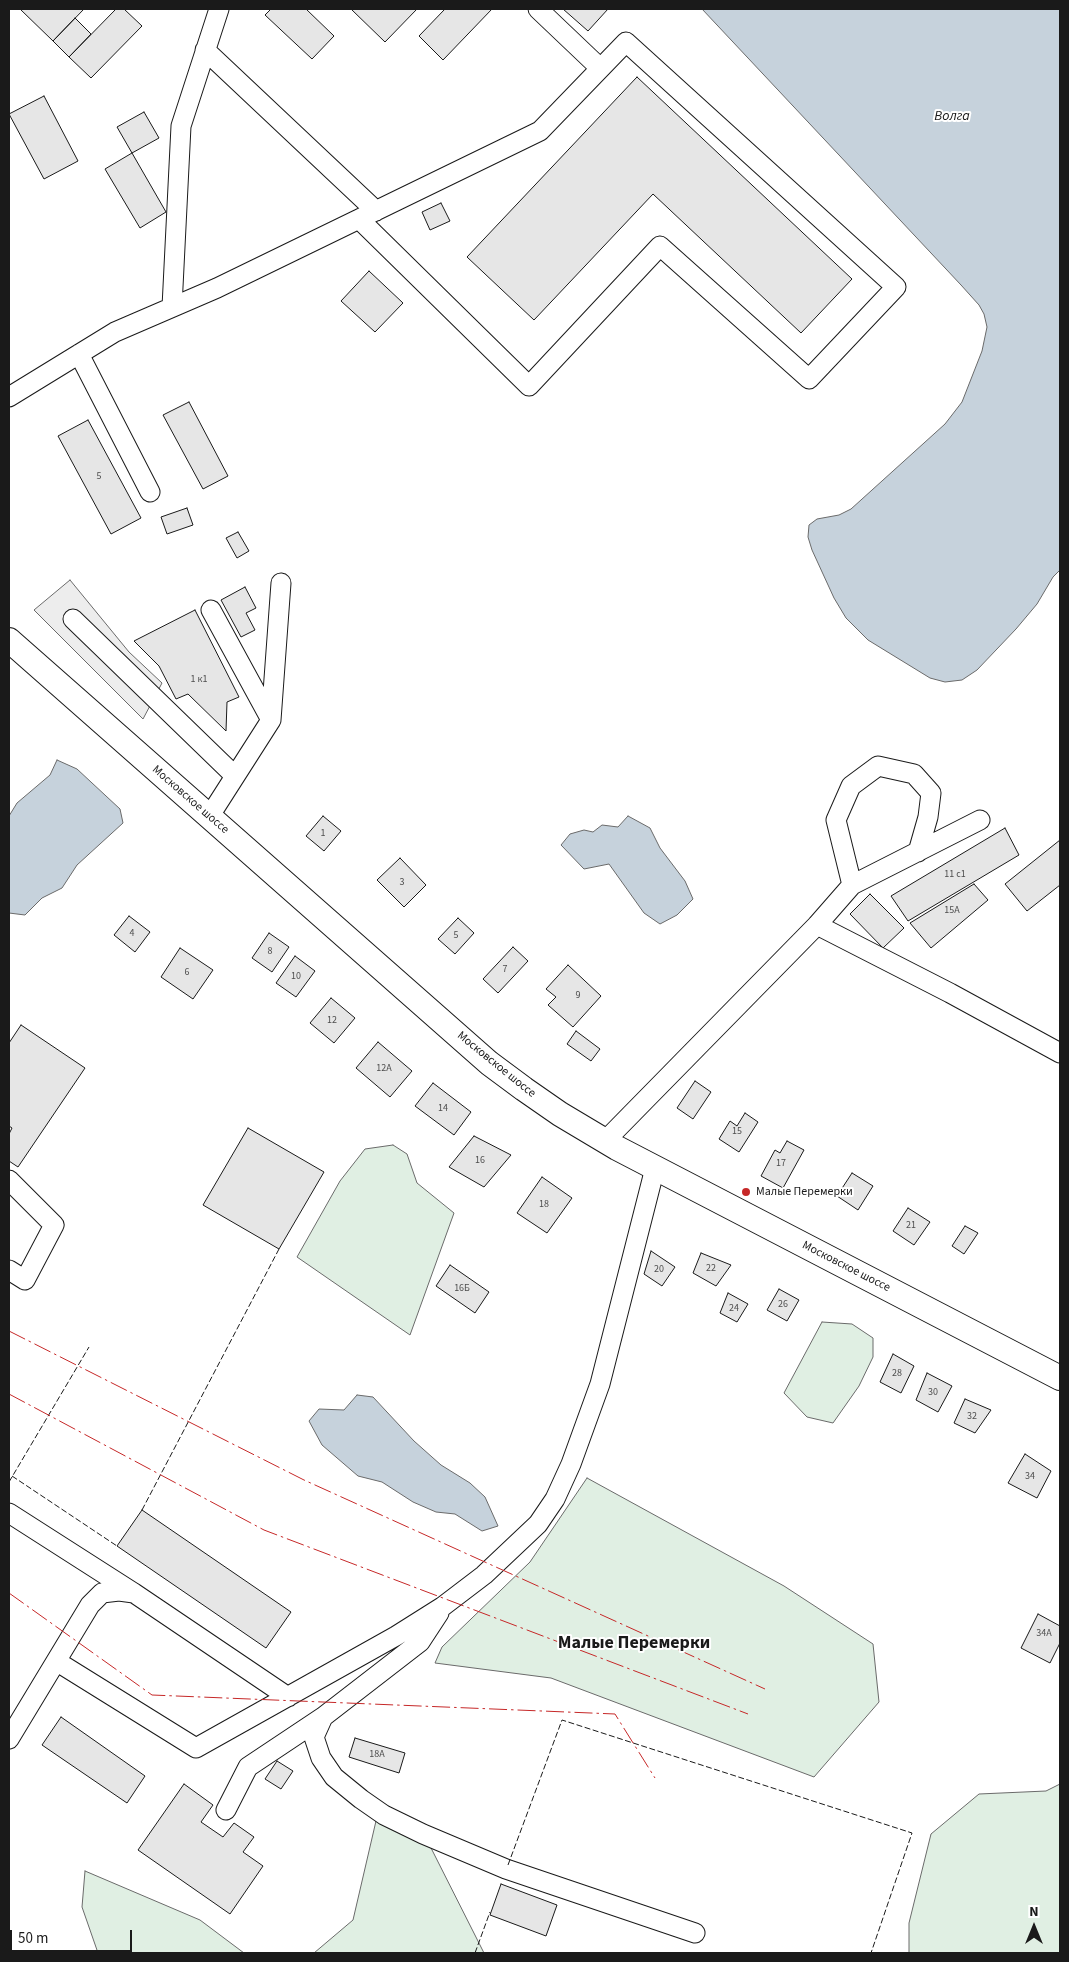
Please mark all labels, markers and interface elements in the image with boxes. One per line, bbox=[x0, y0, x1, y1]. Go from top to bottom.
water label: Волга bbox=[934, 109, 970, 125]
house number: 5 bbox=[97, 471, 101, 483]
house number: 1 к1 bbox=[191, 674, 207, 686]
street label: Московское шоссе bbox=[149, 763, 231, 837]
house number: 1 bbox=[321, 828, 325, 840]
house number: 11 с1 bbox=[944, 869, 966, 881]
house number: 3 bbox=[400, 877, 404, 889]
house number: 15А bbox=[944, 905, 960, 917]
house number: 4 bbox=[130, 928, 134, 940]
house number: 5 bbox=[454, 930, 458, 942]
house number: 8 bbox=[268, 946, 272, 958]
house number: 7 bbox=[503, 964, 507, 976]
house number: 6 bbox=[185, 967, 189, 979]
house number: 10 bbox=[291, 971, 301, 983]
house number: 9 bbox=[576, 990, 580, 1002]
house number: 12 bbox=[327, 1015, 337, 1027]
street label: Московское шоссе bbox=[454, 1029, 538, 1101]
house number: 12А bbox=[376, 1063, 392, 1075]
house number: 14 bbox=[438, 1103, 448, 1115]
house number: 15 bbox=[732, 1126, 742, 1138]
house number: 16 bbox=[475, 1155, 485, 1167]
house number: 17 bbox=[776, 1158, 786, 1170]
place label: Малые Перемерки bbox=[756, 1185, 853, 1199]
marker: Малые Перемерки bbox=[740, 1186, 752, 1198]
house number: 18 bbox=[539, 1199, 549, 1211]
house number: 21 bbox=[906, 1220, 916, 1232]
street label: Московское шоссе bbox=[800, 1239, 892, 1295]
house number: 22 bbox=[706, 1263, 716, 1275]
house number: 20 bbox=[654, 1264, 664, 1276]
house number: 16Б bbox=[454, 1283, 470, 1295]
house number: 26 bbox=[778, 1299, 788, 1311]
house number: 24 bbox=[729, 1303, 739, 1315]
house number: 28 bbox=[892, 1368, 902, 1380]
house number: 30 bbox=[928, 1387, 938, 1399]
house number: 32 bbox=[967, 1411, 977, 1423]
house number: 34 bbox=[1025, 1471, 1035, 1483]
house number: 34А bbox=[1036, 1628, 1052, 1640]
district label: Малые Перемерки bbox=[558, 1633, 710, 1655]
house number: 18А bbox=[369, 1749, 385, 1761]
north arrow bbox=[1009, 1902, 1059, 1952]
text: N bbox=[1029, 1902, 1039, 1922]
scale bar bbox=[12, 1920, 135, 1952]
text: 50 m bbox=[18, 1928, 48, 1949]

